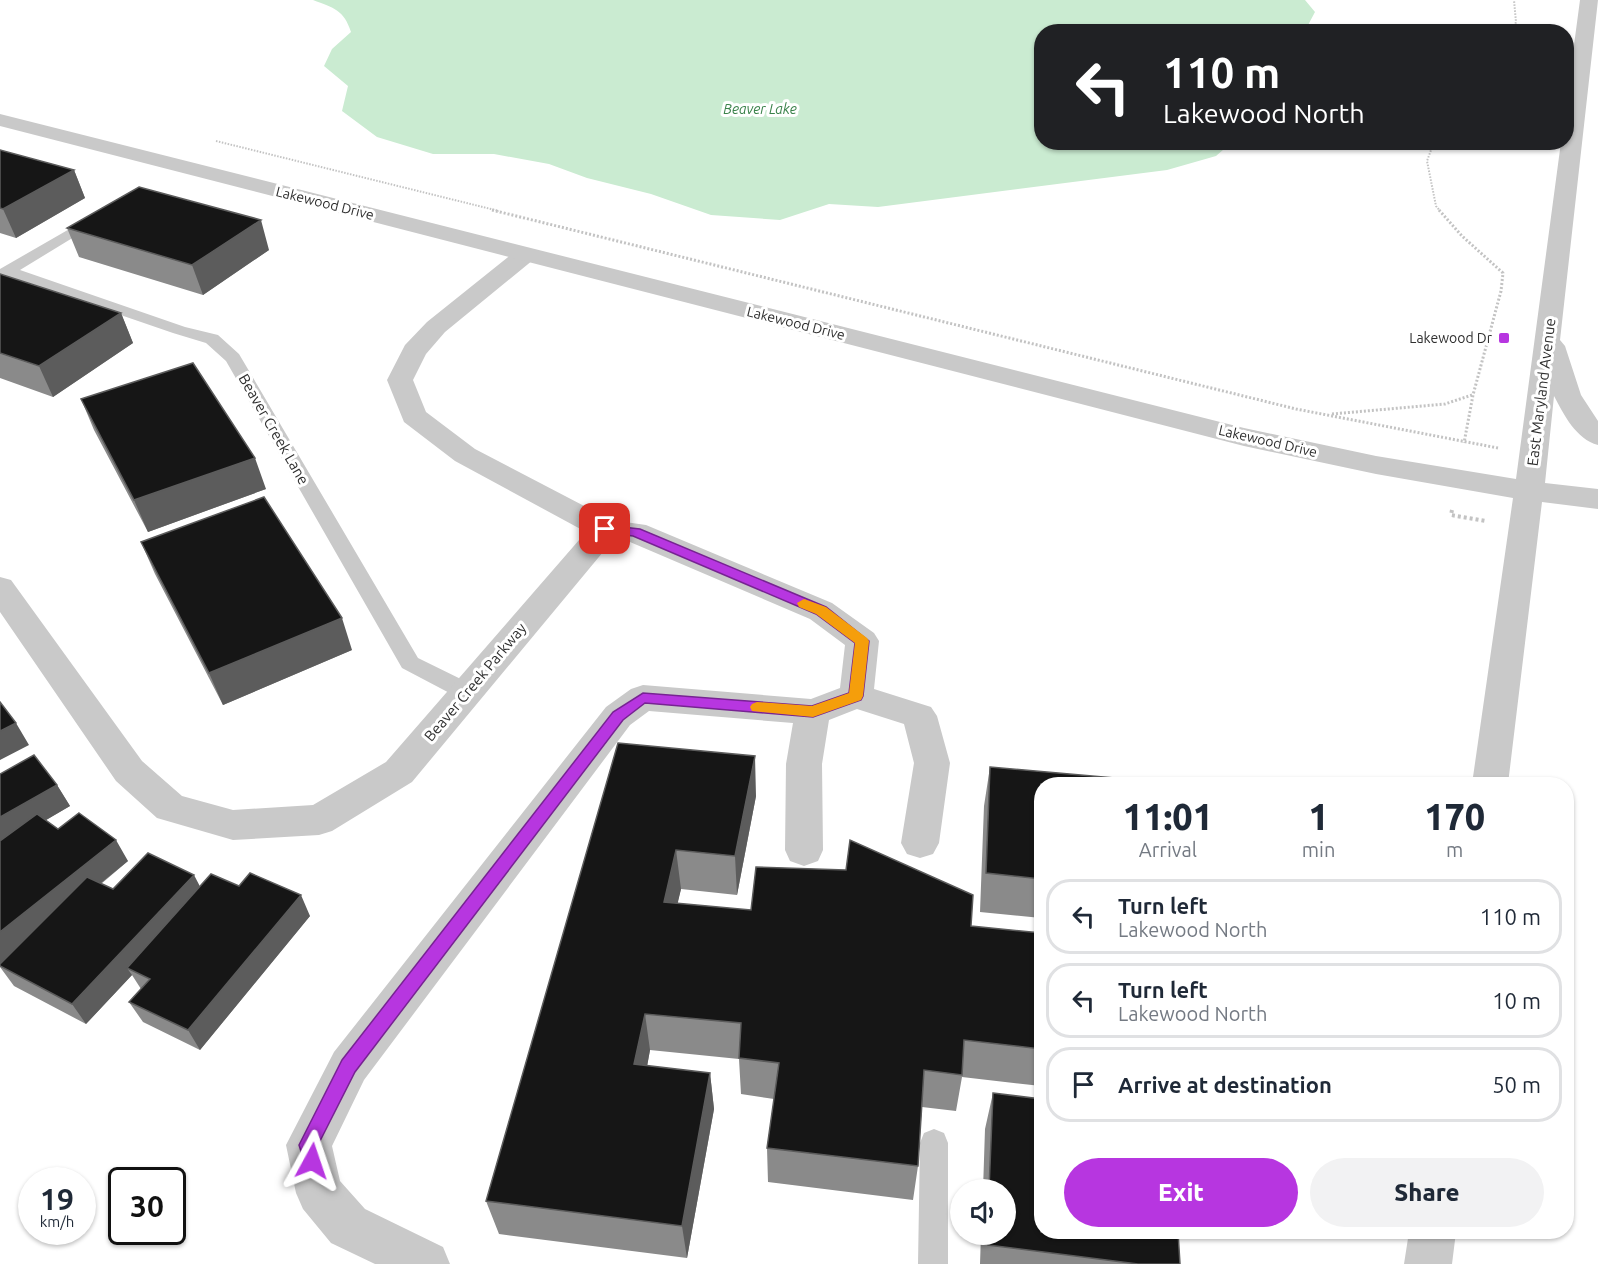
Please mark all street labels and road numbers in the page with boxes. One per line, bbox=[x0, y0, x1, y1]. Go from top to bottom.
street label: Lakewood Drive bbox=[274, 183, 376, 223]
street label: Lakewood Drive bbox=[745, 303, 847, 343]
street label: East Maryland Avenue bbox=[1523, 317, 1559, 467]
street label: Beaver Creek Lane bbox=[235, 371, 313, 487]
street label: Lakewood Drive bbox=[1217, 422, 1319, 460]
street label: Beaver Creek Parkway bbox=[421, 619, 529, 745]

